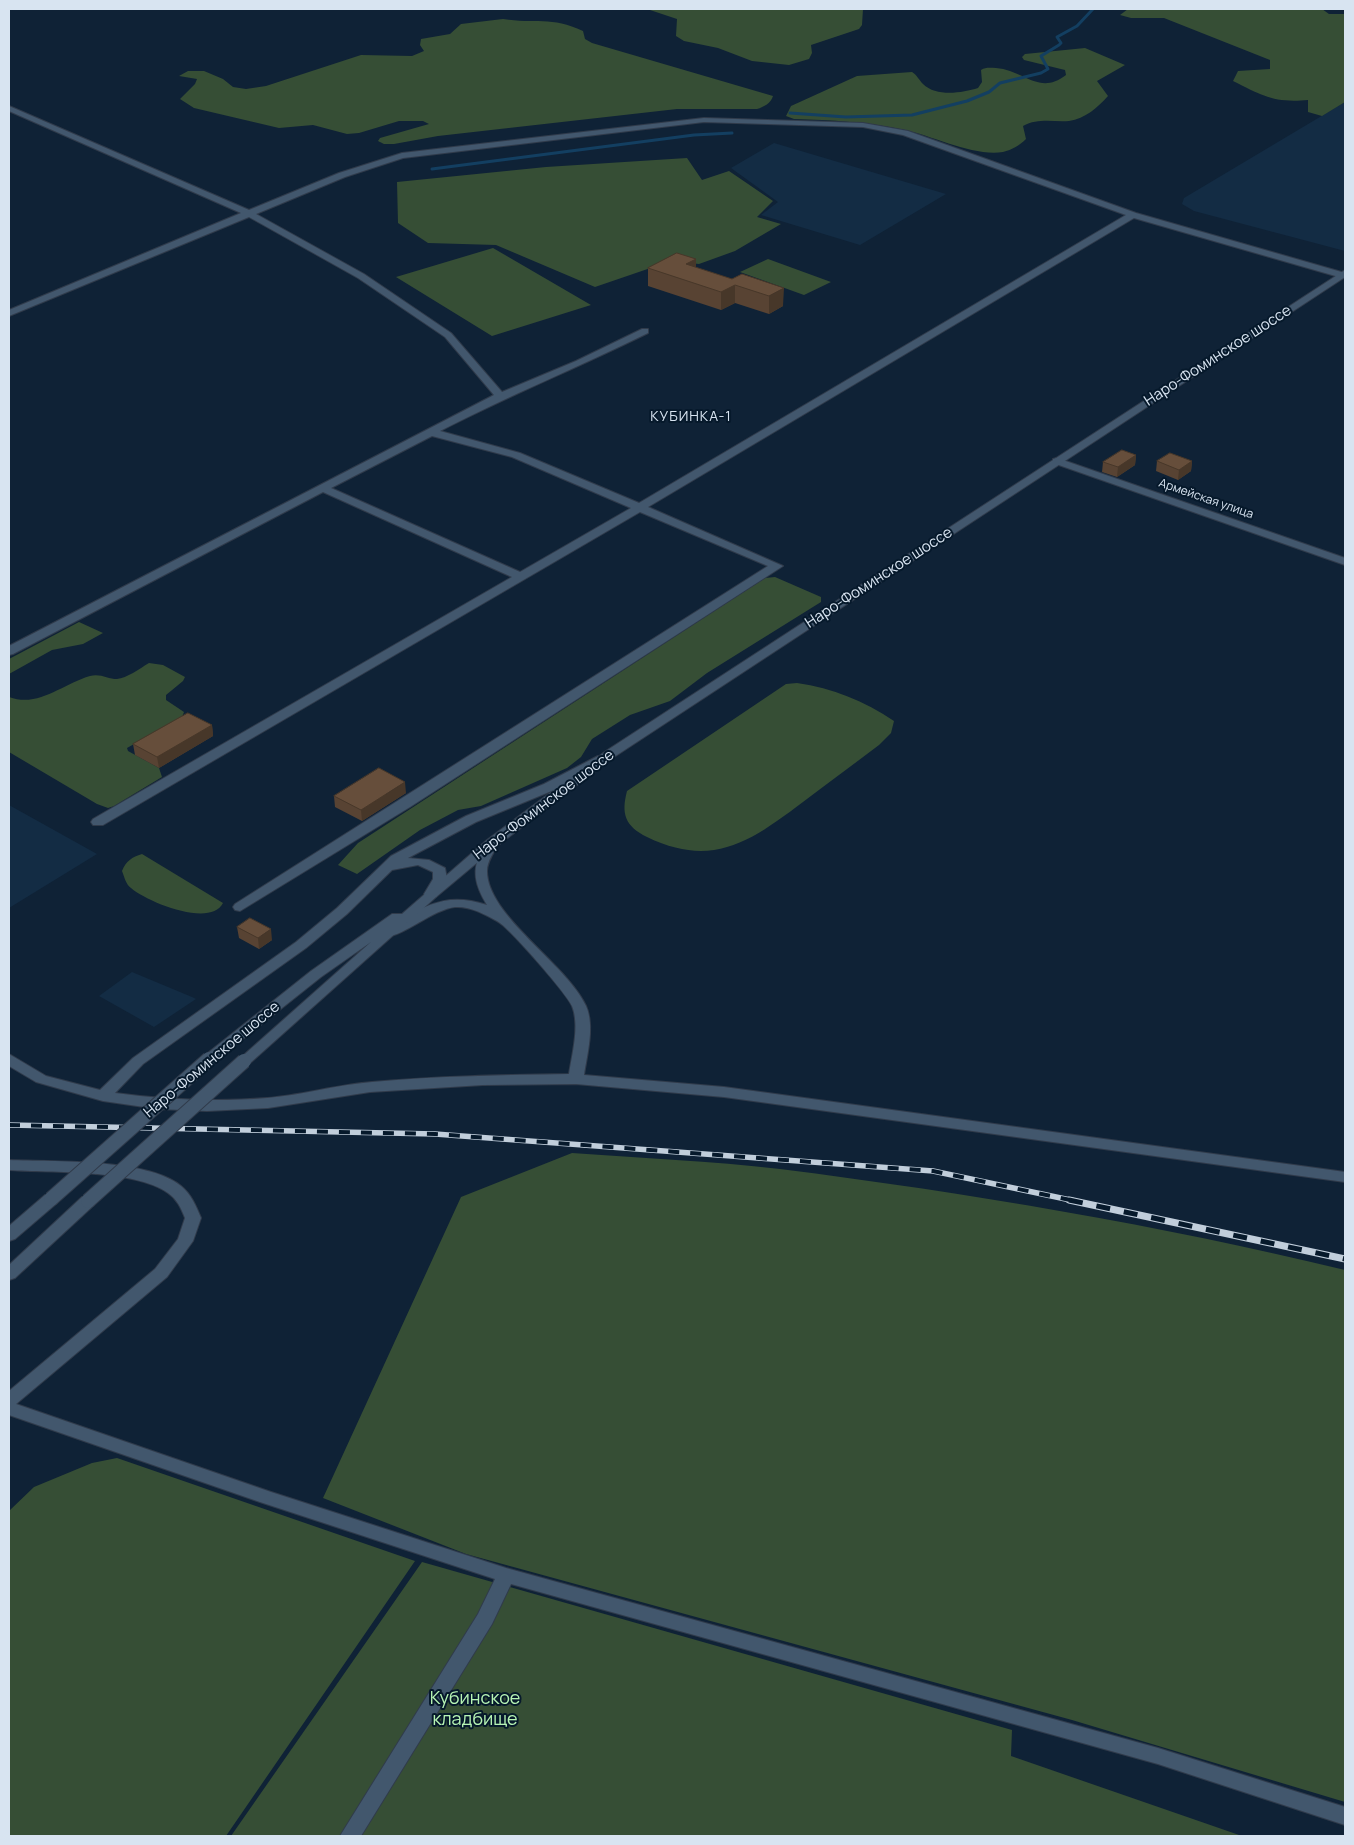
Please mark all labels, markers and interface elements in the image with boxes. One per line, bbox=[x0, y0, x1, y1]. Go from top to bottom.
street label: Наро-Фоминское шоссе bbox=[1141, 302, 1295, 410]
district label: КУБИНКА-1 bbox=[649, 409, 733, 425]
street label: Армейская улица bbox=[1157, 476, 1255, 522]
street label: Наро-Фоминское шоссе bbox=[802, 524, 956, 632]
street label: Наро-Фоминское шоссе bbox=[470, 746, 618, 864]
street label: Наро-Фоминское шоссе bbox=[140, 998, 284, 1122]
park label: Кубинское кладбище bbox=[430, 1688, 520, 1730]

